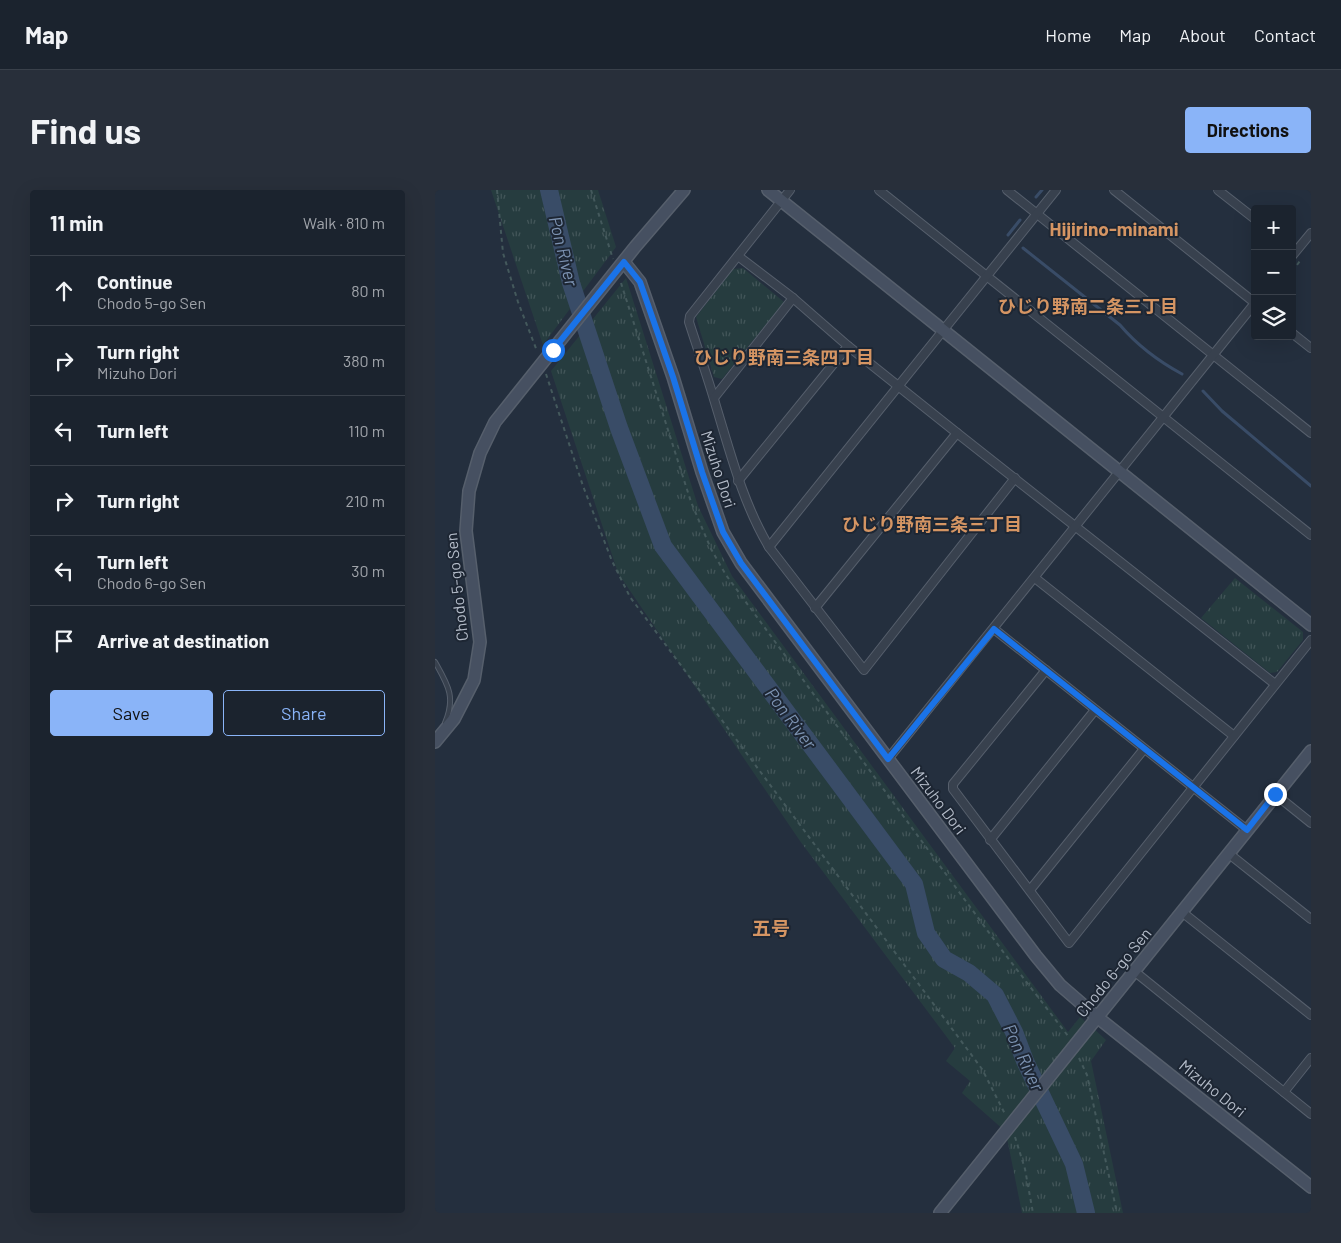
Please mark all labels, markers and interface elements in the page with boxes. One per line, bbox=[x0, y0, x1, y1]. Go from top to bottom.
text: Map bbox=[25, 20, 68, 49]
text: Home bbox=[1045, 24, 1091, 46]
text: Map bbox=[1119, 24, 1151, 46]
text: About bbox=[1179, 24, 1226, 46]
text: Contact bbox=[1254, 24, 1316, 46]
button: Directions bbox=[1185, 107, 1311, 153]
text: Find us bbox=[30, 109, 141, 151]
map controls bbox=[1251, 205, 1296, 340]
button: + bbox=[1251, 205, 1296, 250]
text: 11 min bbox=[50, 210, 104, 235]
text: Walk · 810 m bbox=[303, 213, 385, 232]
water label: Pon River bbox=[545, 214, 583, 289]
district label: Hijirino-minami bbox=[1049, 217, 1179, 240]
button: − bbox=[1251, 250, 1296, 295]
text: Continue bbox=[97, 270, 173, 293]
icon: ahead bbox=[50, 277, 78, 305]
text: 80 m bbox=[351, 281, 385, 300]
text: Chodo 5-go Sen bbox=[97, 293, 206, 312]
district label: ひじり野南二条三丁目 bbox=[998, 295, 1178, 317]
button: layers bbox=[1251, 295, 1296, 340]
route start bbox=[542, 339, 565, 362]
text: Turn right bbox=[97, 340, 179, 363]
district label: ひじり野南三条四丁目 bbox=[694, 346, 874, 368]
icon: right bbox=[50, 347, 78, 375]
text: 380 m bbox=[343, 351, 385, 370]
text: Mizuho Dori bbox=[97, 363, 177, 382]
icon: left bbox=[50, 417, 78, 445]
text: Turn left bbox=[97, 419, 168, 442]
text: 110 m bbox=[348, 421, 385, 440]
street label: Mizuho Dori bbox=[698, 428, 740, 510]
icon: right bbox=[50, 487, 78, 515]
text: Turn right bbox=[97, 489, 179, 512]
text: 210 m bbox=[346, 491, 385, 510]
district label: ひじり野南三条三丁目 bbox=[842, 513, 1022, 535]
street label: Chodo 5-go Sen bbox=[441, 532, 471, 642]
text: Turn left bbox=[97, 550, 168, 573]
icon: left bbox=[50, 557, 78, 585]
text: 30 m bbox=[351, 561, 385, 580]
text: Chodo 6-go Sen bbox=[97, 573, 206, 592]
icon: arrive bbox=[50, 627, 78, 655]
text: Arrive at destination bbox=[97, 629, 269, 652]
water label: Pon River bbox=[761, 683, 822, 754]
button: Save bbox=[50, 690, 213, 736]
button: Share bbox=[223, 690, 385, 736]
street label: Mizuho Dori bbox=[907, 762, 971, 838]
route end bbox=[1264, 783, 1287, 806]
district label: 五号 bbox=[752, 916, 790, 939]
street label: Chodo 6-go Sen bbox=[1071, 924, 1155, 1020]
water label: Pon River bbox=[999, 1020, 1049, 1095]
street label: Mizuho Dori bbox=[1176, 1055, 1250, 1121]

